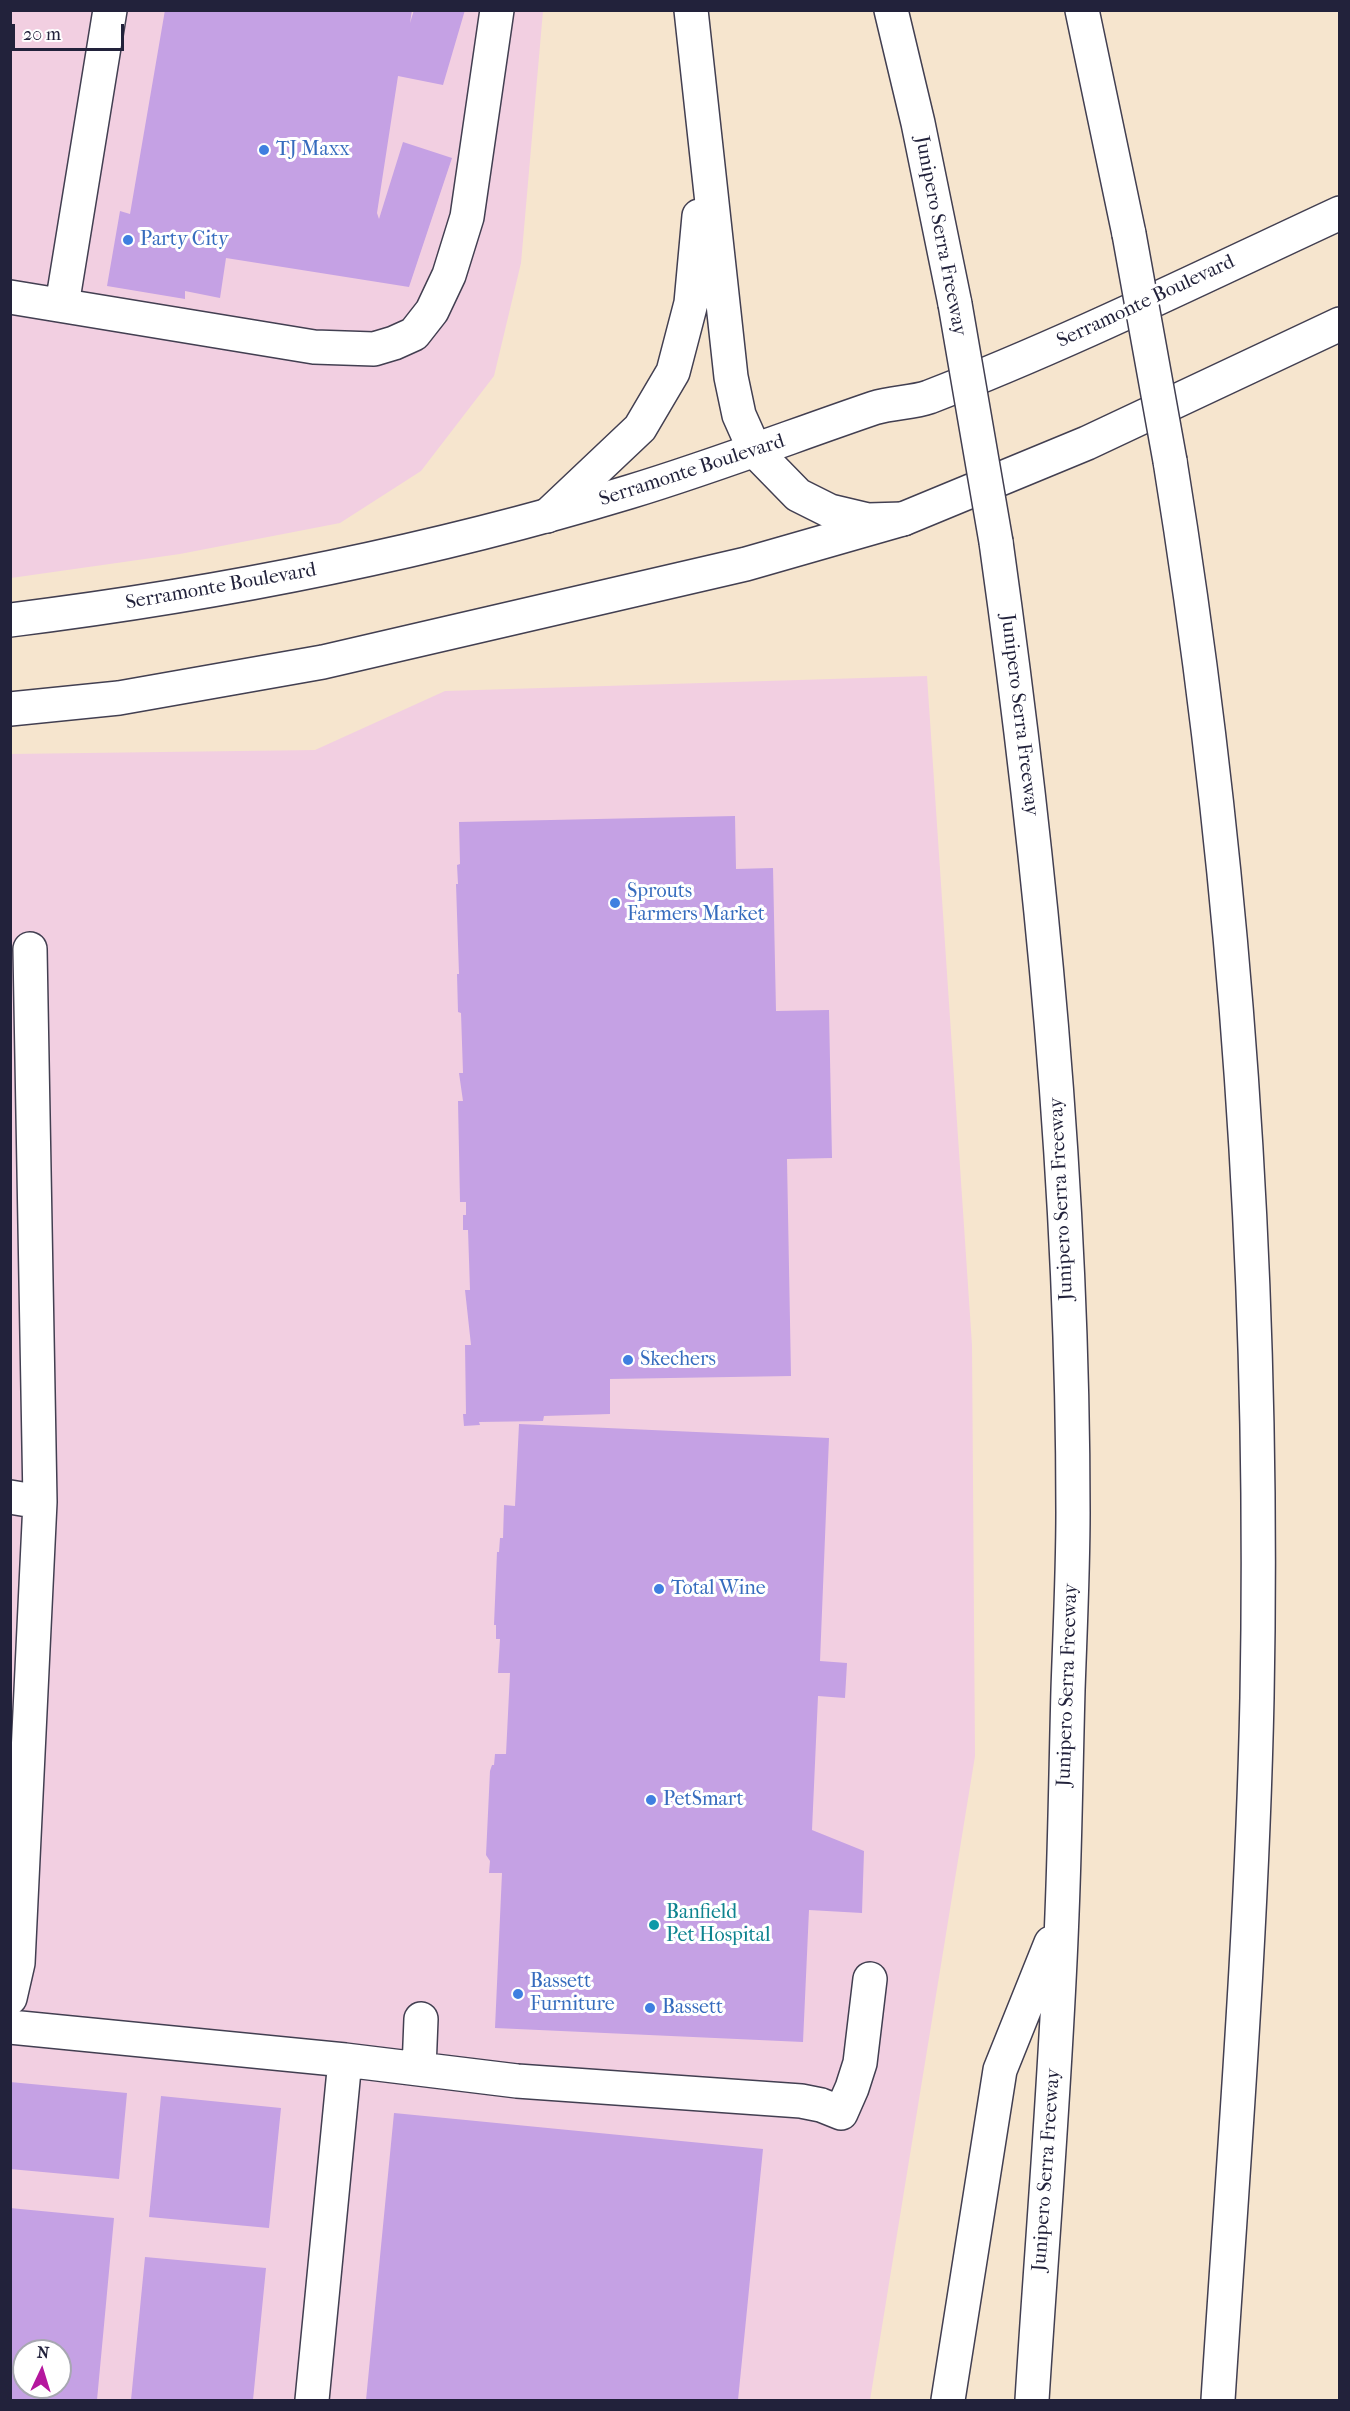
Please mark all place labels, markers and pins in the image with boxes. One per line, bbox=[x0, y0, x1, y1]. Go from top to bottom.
place label: TJ Maxx bbox=[276, 138, 350, 162]
marker: TJ Maxx bbox=[257, 143, 271, 157]
place label: Party City bbox=[140, 228, 229, 252]
marker: Party City bbox=[121, 233, 135, 247]
place label: Sprouts Farmers Market bbox=[627, 880, 765, 927]
marker: Sprouts Farmers Market bbox=[608, 896, 622, 910]
place label: Skechers bbox=[640, 1348, 716, 1372]
marker: Skechers bbox=[621, 1353, 635, 1367]
place label: Total Wine bbox=[671, 1577, 766, 1601]
marker: Total Wine bbox=[652, 1582, 666, 1596]
place label: PetSmart bbox=[663, 1788, 744, 1812]
marker: PetSmart bbox=[644, 1793, 658, 1807]
place label: Banfield Pet Hospital bbox=[666, 1901, 771, 1948]
marker: Banfield Pet Hospital bbox=[647, 1918, 661, 1932]
place label: Bassett Furniture bbox=[530, 1970, 615, 2017]
marker: Bassett Furniture bbox=[511, 1987, 525, 2001]
place label: Bassett bbox=[662, 1996, 723, 2020]
marker: Bassett bbox=[643, 2001, 657, 2015]

